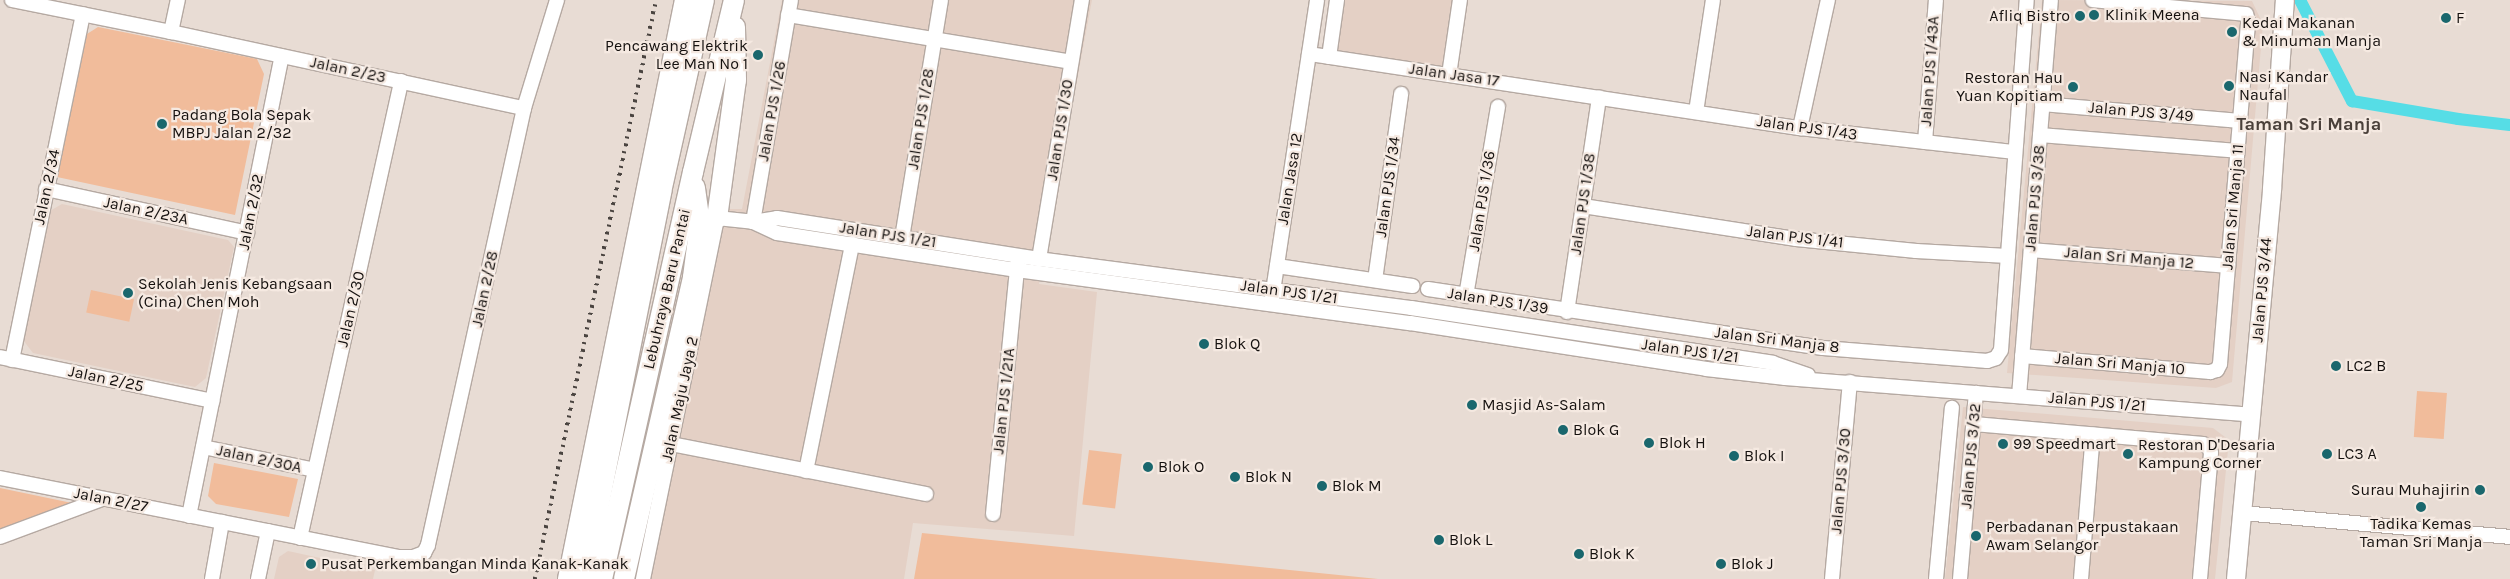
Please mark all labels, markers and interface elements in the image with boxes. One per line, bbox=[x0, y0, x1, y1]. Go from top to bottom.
place label: Klinik Meena bbox=[2105, 5, 2200, 25]
place label: Afliq Bistro bbox=[1989, 6, 2070, 26]
marker: Klinik Meena bbox=[2087, 8, 2101, 22]
place label: F bbox=[2456, 8, 2464, 28]
marker: Afliq Bistro bbox=[2074, 10, 2086, 22]
marker: F bbox=[2440, 12, 2452, 24]
place label: Kedai Makanan & Minuman Manja bbox=[2242, 13, 2381, 51]
street label: Jalan PJS 1/43A bbox=[1917, 15, 1943, 127]
marker: Kedai Makanan & Minuman Manja bbox=[2226, 26, 2238, 38]
place label: Pencawang Elektrik Lee Man No 1 bbox=[605, 36, 748, 74]
marker: Pencawang Elektrik Lee Man No 1 bbox=[752, 49, 764, 61]
street label: Jalan 2/23 bbox=[308, 53, 388, 87]
street label: Jalan PJS 1/26 bbox=[754, 59, 790, 163]
street label: Jalan Jasa 17 bbox=[1408, 59, 1500, 91]
street label: Jalan PJS 1/28 bbox=[904, 67, 938, 171]
place label: Nasi Kandar Naufal bbox=[2239, 67, 2328, 105]
place label: Restoran Hau Yuan Kopitiam bbox=[1956, 68, 2063, 106]
street label: Jalan PJS 1/30 bbox=[1043, 78, 1077, 182]
marker: Nasi Kandar Naufal bbox=[2223, 80, 2235, 92]
marker: Restoran Hau Yuan Kopitiam bbox=[2067, 81, 2079, 93]
street label: Jalan PJS 3/49 bbox=[2088, 98, 2194, 126]
place label: Padang Bola Sepak MBPJ Jalan 2/32 bbox=[172, 105, 311, 143]
street label: Jalan PJS 1/43 bbox=[1755, 111, 1859, 145]
district label: Taman Sri Manja bbox=[2237, 113, 2381, 135]
marker: Padang Bola Sepak MBPJ Jalan 2/32 bbox=[156, 118, 168, 130]
street label: Jalan Jasa 12 bbox=[1273, 132, 1307, 226]
street label: Jalan PJS 1/34 bbox=[1371, 135, 1405, 239]
street label: Jalan Sri Manja 11 bbox=[2218, 143, 2248, 271]
street label: Jalan PJS 3/38 bbox=[2021, 144, 2049, 252]
street label: Jalan 2/34 bbox=[30, 148, 64, 226]
street label: Jalan PJS 1/36 bbox=[1465, 149, 1499, 253]
street label: Jalan PJS 1/38 bbox=[1566, 152, 1600, 256]
street label: Jalan 2/32 bbox=[234, 172, 268, 252]
street label: Jalan 2/23A bbox=[102, 193, 190, 229]
street label: Lebuhraya Baru Pantai bbox=[639, 207, 695, 371]
street label: Jalan PJS 1/21 bbox=[838, 218, 938, 252]
street label: Jalan PJS 1/41 bbox=[1746, 222, 1844, 252]
street label: Jalan PJS 3/44 bbox=[2248, 237, 2276, 343]
street label: Jalan Sri Manja 12 bbox=[2063, 243, 2195, 273]
street label: Jalan 2/28 bbox=[468, 249, 502, 329]
street label: Jalan 2/30 bbox=[333, 269, 369, 349]
place label: Sekolah Jenis Kebangsaan (Cina) Chen Moh bbox=[138, 274, 332, 312]
street label: Jalan PJS 1/21 bbox=[1239, 276, 1339, 308]
street label: Jalan PJS 1/39 bbox=[1446, 284, 1550, 318]
marker: Sekolah Jenis Kebangsaan (Cina) Chen Moh bbox=[122, 287, 134, 299]
street label: Jalan Sri Manja 8 bbox=[1714, 323, 1840, 357]
place label: Blok Q bbox=[1214, 334, 1260, 354]
street label: Jalan Maju Jaya 2 bbox=[657, 335, 703, 463]
street label: Jalan PJS 1/21 bbox=[1640, 335, 1740, 367]
marker: Blok Q bbox=[1198, 338, 1210, 350]
street label: Jalan PJS 1/21A bbox=[989, 347, 1019, 455]
street label: Jalan Sri Manja 10 bbox=[2054, 349, 2186, 379]
place label: LC2 B bbox=[2346, 356, 2386, 376]
marker: LC2 B bbox=[2330, 360, 2342, 372]
street label: Jalan 2/25 bbox=[67, 362, 145, 396]
street label: Jalan PJS 1/21 bbox=[2048, 388, 2146, 416]
place label: Masjid As-Salam bbox=[1482, 395, 1606, 415]
marker: Masjid As-Salam bbox=[1466, 399, 1478, 411]
street label: Jalan PJS 3/32 bbox=[1957, 402, 1985, 510]
place label: Blok G bbox=[1573, 420, 1619, 440]
marker: Blok G bbox=[1557, 424, 1569, 436]
street label: Jalan PJS 3/30 bbox=[1827, 427, 1855, 535]
place label: Blok H bbox=[1659, 433, 1706, 453]
place label: 99 Speedmart bbox=[2013, 434, 2116, 454]
place label: Restoran D'Desaria Kampung Corner bbox=[2138, 435, 2275, 473]
marker: Blok H bbox=[1643, 437, 1655, 449]
marker: 99 Speedmart bbox=[1997, 438, 2009, 450]
street label: Jalan 2/30A bbox=[215, 441, 303, 477]
place label: LC3 A bbox=[2337, 444, 2377, 464]
place label: Blok I bbox=[1744, 446, 1784, 466]
marker: Restoran D'Desaria Kampung Corner bbox=[2122, 448, 2134, 460]
marker: LC3 A bbox=[2321, 448, 2333, 460]
marker: Blok I bbox=[1728, 450, 1740, 462]
place label: Blok O bbox=[1158, 457, 1204, 477]
marker: Blok O bbox=[1142, 461, 1154, 473]
place label: Blok N bbox=[1245, 467, 1292, 487]
marker: Blok N bbox=[1229, 471, 1241, 483]
place label: Blok M bbox=[1332, 476, 1382, 496]
marker: Blok M bbox=[1316, 480, 1328, 492]
place label: Surau Muhajirin bbox=[2351, 480, 2470, 500]
street label: Jalan 2/27 bbox=[72, 483, 150, 517]
marker: Surau Muhajirin bbox=[2474, 484, 2486, 496]
marker: Tadika Kemas Taman Sri Manja bbox=[2415, 501, 2427, 513]
place label: Tadika Kemas Taman Sri Manja bbox=[2360, 514, 2482, 552]
place label: Perbadanan Perpustakaan Awam Selangor bbox=[1986, 517, 2179, 555]
place label: Blok L bbox=[1449, 530, 1492, 550]
marker: Perbadanan Perpustakaan Awam Selangor bbox=[1970, 530, 1982, 542]
marker: Blok L bbox=[1433, 534, 1445, 546]
place label: Blok K bbox=[1589, 544, 1635, 564]
marker: Blok K bbox=[1573, 548, 1585, 560]
place label: Pusat Perkembangan Minda Kanak-Kanak bbox=[321, 554, 629, 574]
place label: Blok J bbox=[1731, 554, 1773, 574]
marker: Pusat Perkembangan Minda Kanak-Kanak bbox=[305, 558, 317, 570]
marker: Blok J bbox=[1715, 558, 1727, 570]

